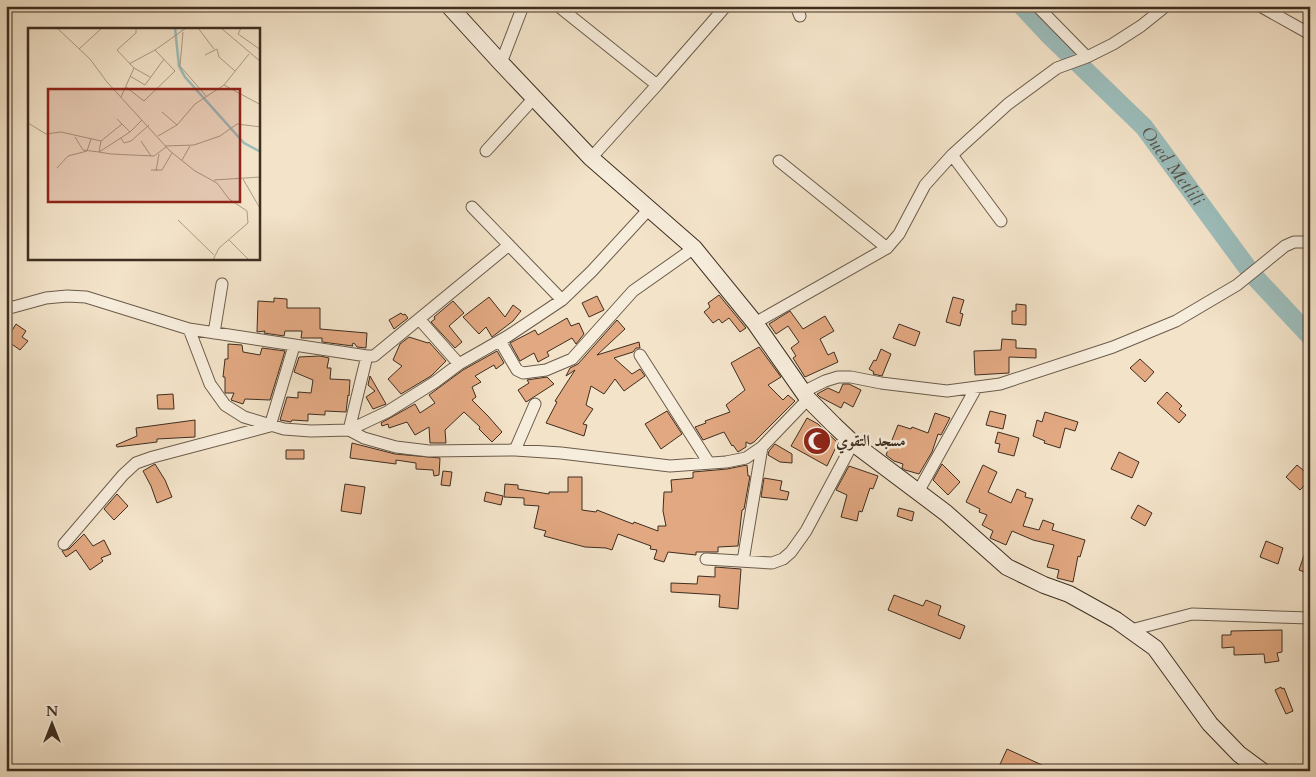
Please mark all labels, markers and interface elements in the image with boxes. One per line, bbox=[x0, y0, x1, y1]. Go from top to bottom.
inset map bbox=[28, 28, 260, 260]
water label: Oued Metlili bbox=[1135, 121, 1211, 211]
mosque icon: مسجد التقوي bbox=[802, 426, 832, 456]
place label: مسجد التقوي bbox=[836, 430, 906, 454]
north arrow bbox=[28, 700, 78, 750]
text: N bbox=[46, 702, 58, 721]

